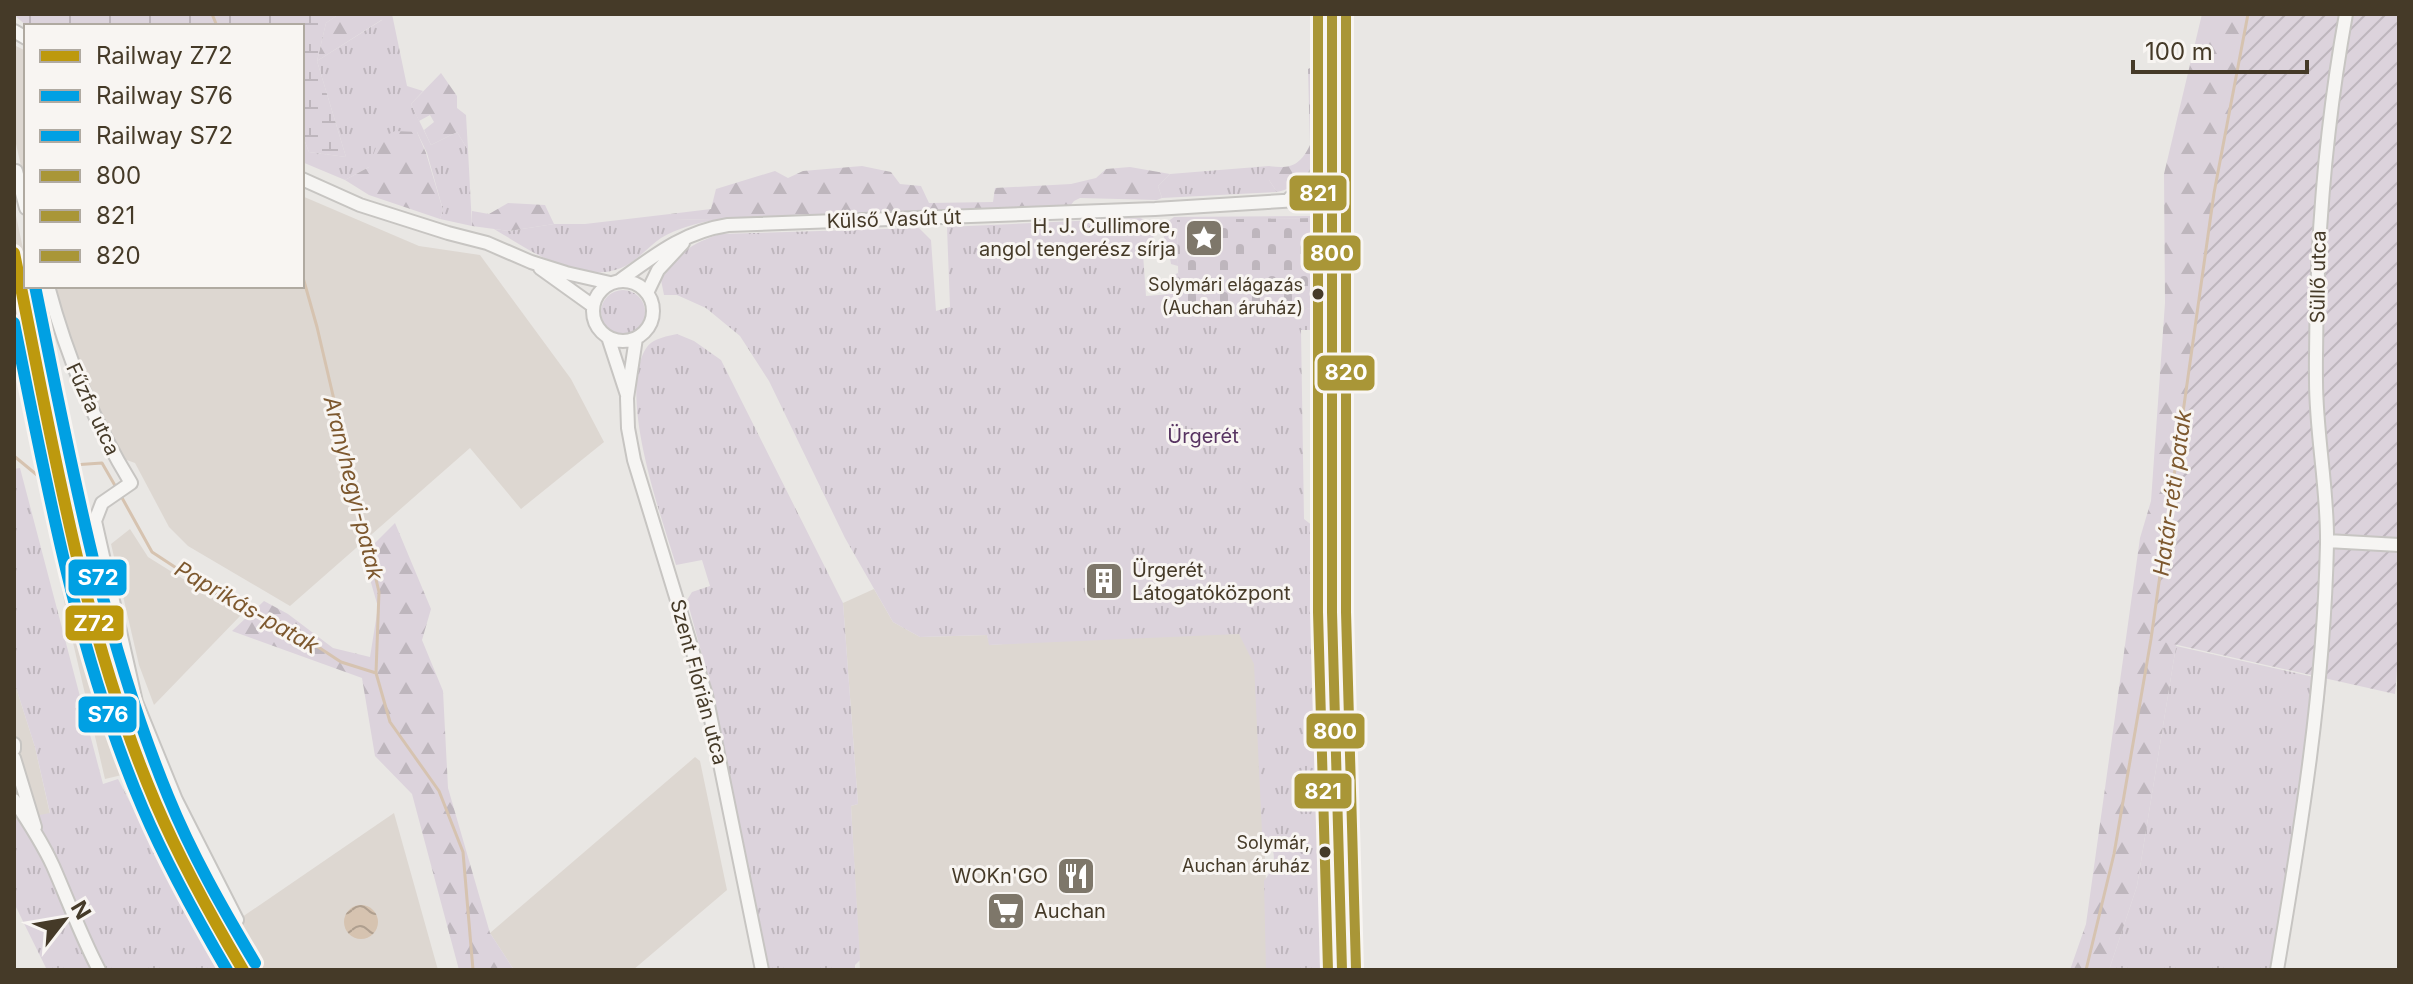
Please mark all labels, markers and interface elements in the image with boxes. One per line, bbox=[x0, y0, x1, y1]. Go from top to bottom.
legend bbox=[24, 24, 304, 288]
scale bar bbox=[2133, 24, 2307, 74]
text: 100 m bbox=[2145, 37, 2213, 66]
text: Railway Z72 bbox=[96, 41, 233, 70]
text: Railway S76 bbox=[96, 81, 233, 110]
text: Railway S72 bbox=[96, 121, 233, 150]
text: 800 bbox=[96, 161, 141, 190]
line badge: 821 bbox=[1288, 174, 1348, 212]
text: 821 bbox=[1299, 180, 1337, 206]
text: 821 bbox=[96, 201, 135, 230]
street label: Külső Vasút út bbox=[826, 205, 962, 233]
place label: H. J. Cullimore, angol tengerész sírja bbox=[979, 214, 1176, 261]
place icon: H. J. Cullimore, angol tengerész sírja bbox=[1183, 217, 1225, 259]
street label: Süllő utca bbox=[2305, 230, 2331, 324]
line badge: 800 bbox=[1302, 234, 1362, 272]
text: 800 bbox=[1310, 240, 1354, 266]
text: 820 bbox=[96, 241, 141, 270]
place label: Solymári elágazás (Auchan áruház) bbox=[1148, 274, 1303, 318]
marker: Solymári elágazás (Auchan áruház) bbox=[1310, 286, 1326, 302]
line badge: 820 bbox=[1316, 354, 1376, 392]
street label: Fűzfa utca bbox=[61, 359, 125, 459]
text: 820 bbox=[1324, 359, 1368, 385]
water label: Aranyhegyi-patak bbox=[318, 393, 390, 583]
water label: Határ-réti patak bbox=[2147, 408, 2197, 578]
park label: Ürgerét bbox=[1167, 424, 1239, 448]
water label: Paprikás-patak bbox=[170, 555, 324, 659]
line badge: S72 bbox=[67, 558, 128, 597]
place label: Ürgerét Látogatóközpont bbox=[1132, 558, 1291, 605]
building icon: Ürgerét Látogatóközpont bbox=[1083, 560, 1125, 602]
text: S72 bbox=[77, 564, 119, 590]
street label: Szent Flórián utca bbox=[665, 597, 733, 767]
line badge: Z72 bbox=[64, 604, 125, 642]
text: Z72 bbox=[73, 610, 115, 636]
line badge: S76 bbox=[77, 695, 138, 734]
text: S76 bbox=[87, 701, 129, 727]
line badge: 800 bbox=[1305, 712, 1366, 750]
text: 800 bbox=[1313, 718, 1357, 744]
line badge: 821 bbox=[1293, 772, 1353, 810]
text: 821 bbox=[1304, 778, 1342, 804]
place label: Solymár, Auchan áruház bbox=[1182, 832, 1310, 876]
marker: Solymár, Auchan áruház bbox=[1317, 844, 1333, 860]
restaurant icon: WOKn'GO bbox=[1055, 855, 1097, 897]
place label: WOKn'GO bbox=[952, 864, 1048, 888]
north arrow bbox=[24, 880, 104, 960]
supermarket icon: Auchan bbox=[985, 890, 1027, 932]
text: N bbox=[66, 896, 97, 924]
place label: Auchan bbox=[1034, 899, 1106, 923]

